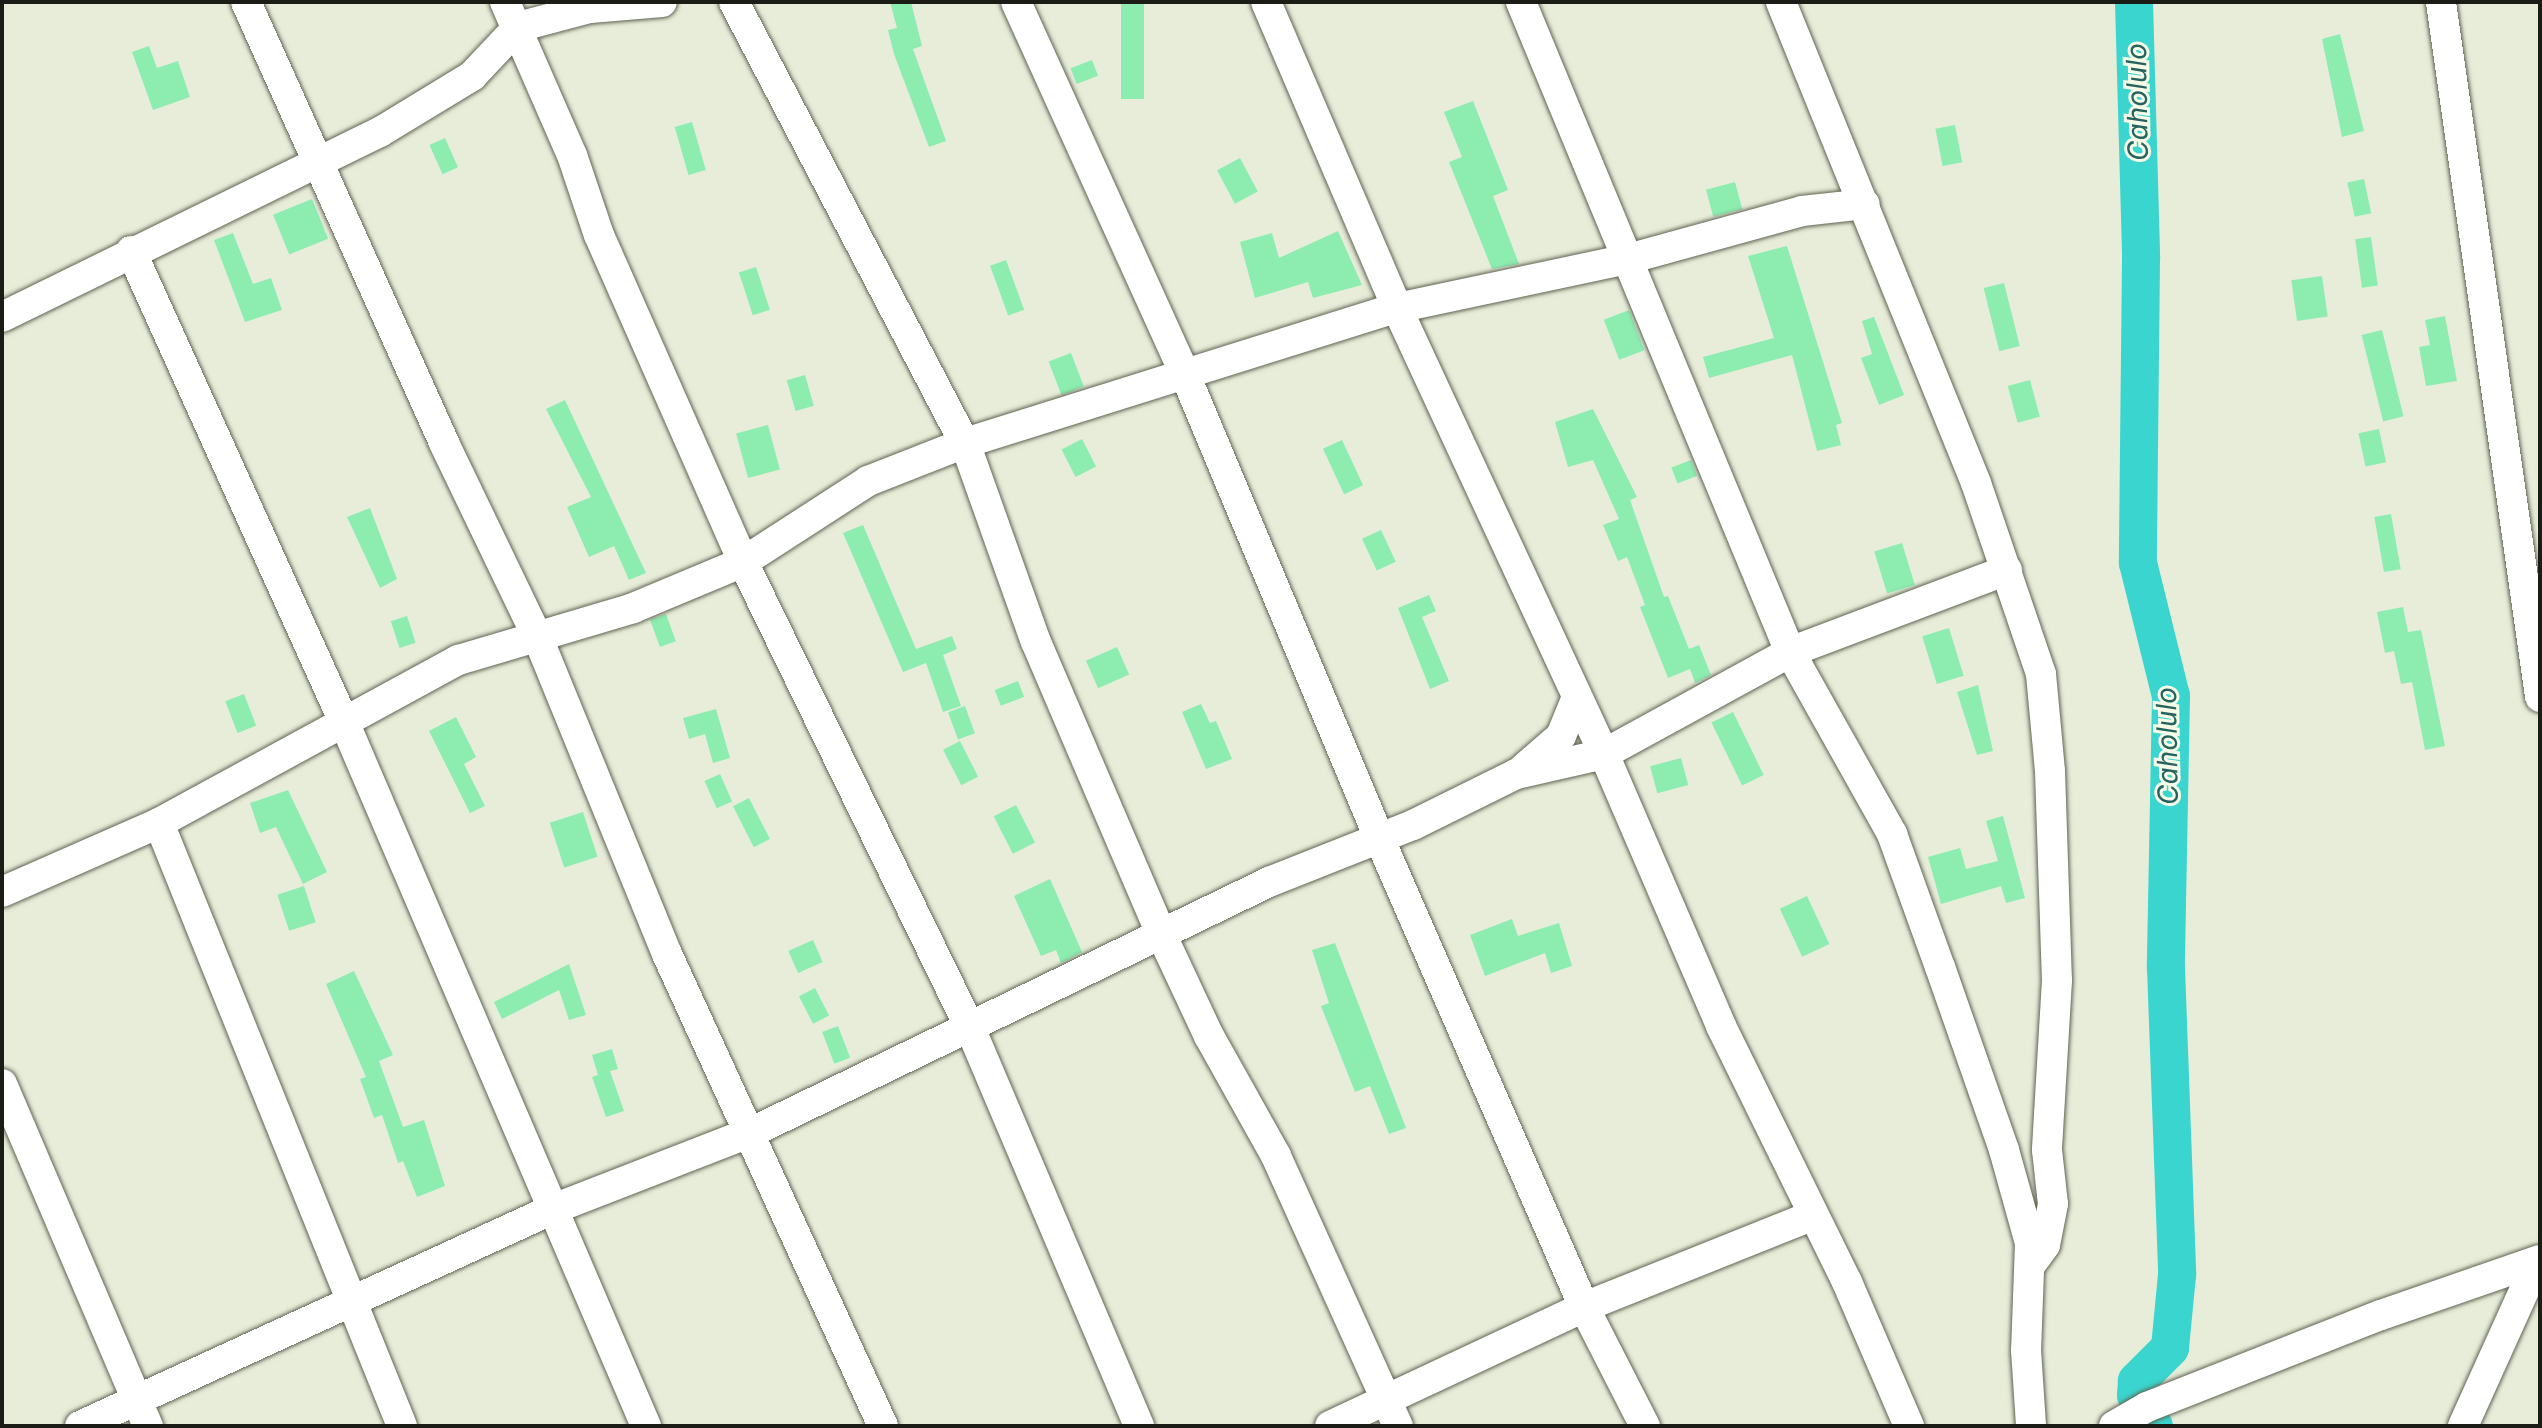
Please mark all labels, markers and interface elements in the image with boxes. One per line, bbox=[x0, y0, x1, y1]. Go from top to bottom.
water label: Caholulo bbox=[2119, 43, 2155, 161]
water label: Caholulo bbox=[2149, 687, 2185, 805]

